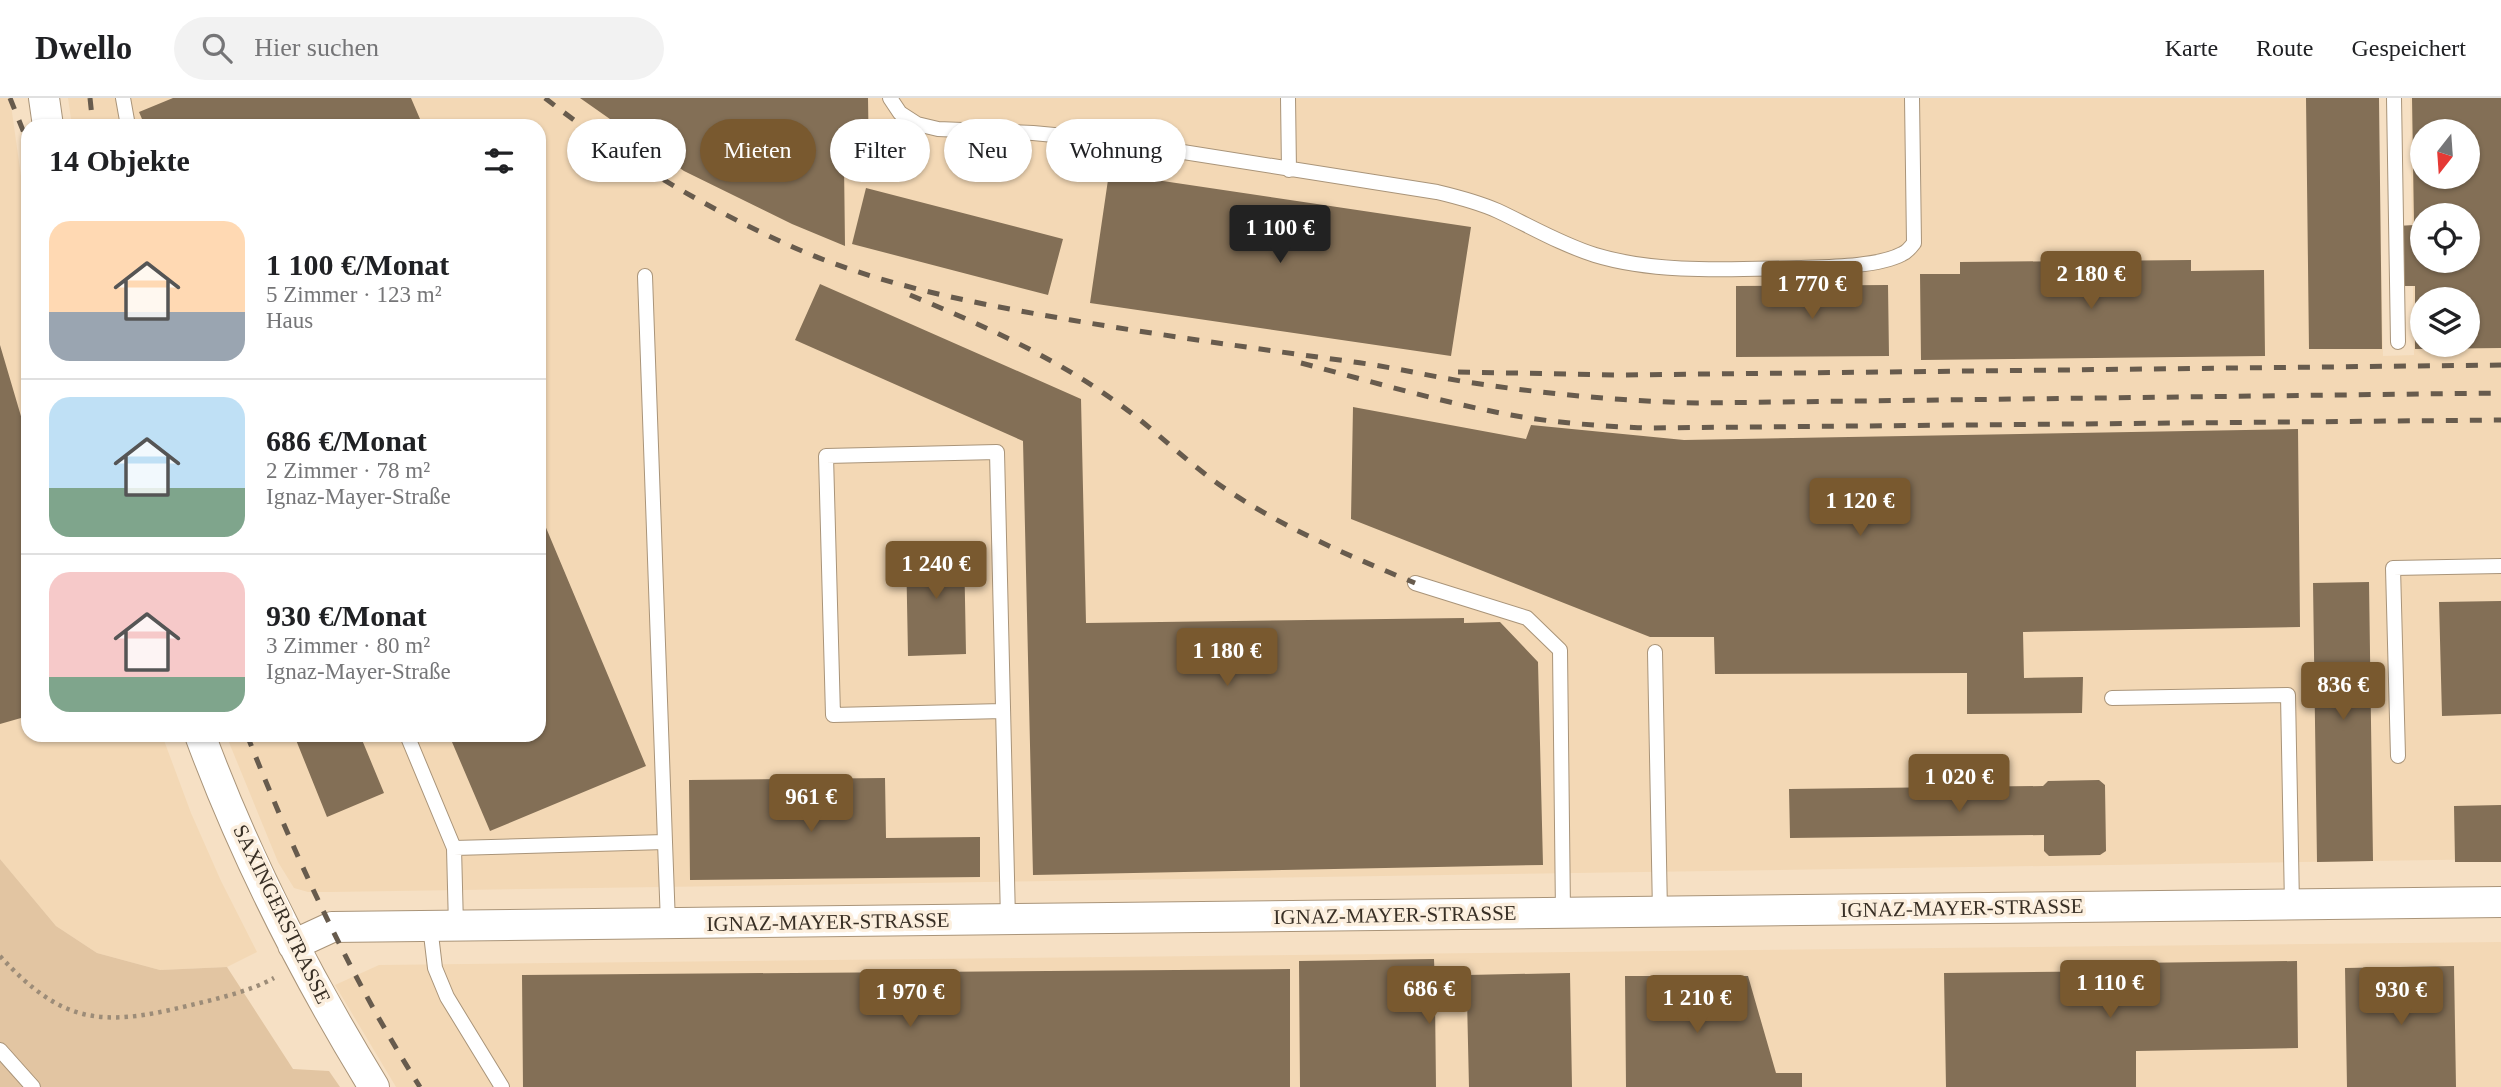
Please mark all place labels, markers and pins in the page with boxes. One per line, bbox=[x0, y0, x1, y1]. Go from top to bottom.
pin: 1 100 € bbox=[1215, 206, 1345, 265]
pin: 2 180 € bbox=[2026, 252, 2156, 311]
pin: 1 770 € bbox=[1747, 262, 1877, 321]
pin: 1 120 € bbox=[1795, 478, 1925, 538]
pin: 1 240 € bbox=[871, 542, 1001, 601]
pin: 1 180 € bbox=[1162, 628, 1292, 688]
pin: 836 € bbox=[2294, 662, 2392, 722]
pin: 1 020 € bbox=[1894, 754, 2024, 814]
pin: 961 € bbox=[762, 774, 860, 834]
pin: 1 110 € bbox=[2045, 960, 2175, 1020]
pin: 686 € bbox=[1380, 967, 1478, 1026]
pin: 930 € bbox=[2352, 968, 2450, 1027]
pin: 1 970 € bbox=[845, 970, 975, 1029]
pin: 1 210 € bbox=[1632, 976, 1762, 1035]

